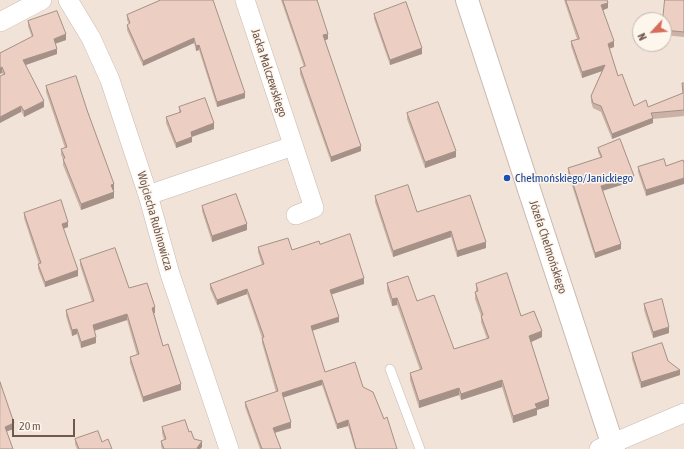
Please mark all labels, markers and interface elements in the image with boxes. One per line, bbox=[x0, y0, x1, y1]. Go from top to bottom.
north arrow bbox=[632, 12, 672, 52]
street label: Jacka Malczewskiego bbox=[248, 27, 290, 119]
text: N bbox=[635, 31, 649, 42]
street label: Wojciecha Rubinowicza bbox=[134, 170, 176, 272]
place label: Chełmońskiego/Janickiego bbox=[515, 171, 633, 185]
marker: Chełmońskiego/Janickiego bbox=[502, 173, 512, 183]
street label: Józefa Chełmońskiego bbox=[526, 198, 570, 296]
scale bar bbox=[14, 411, 77, 437]
text: 20 m bbox=[19, 419, 41, 433]

